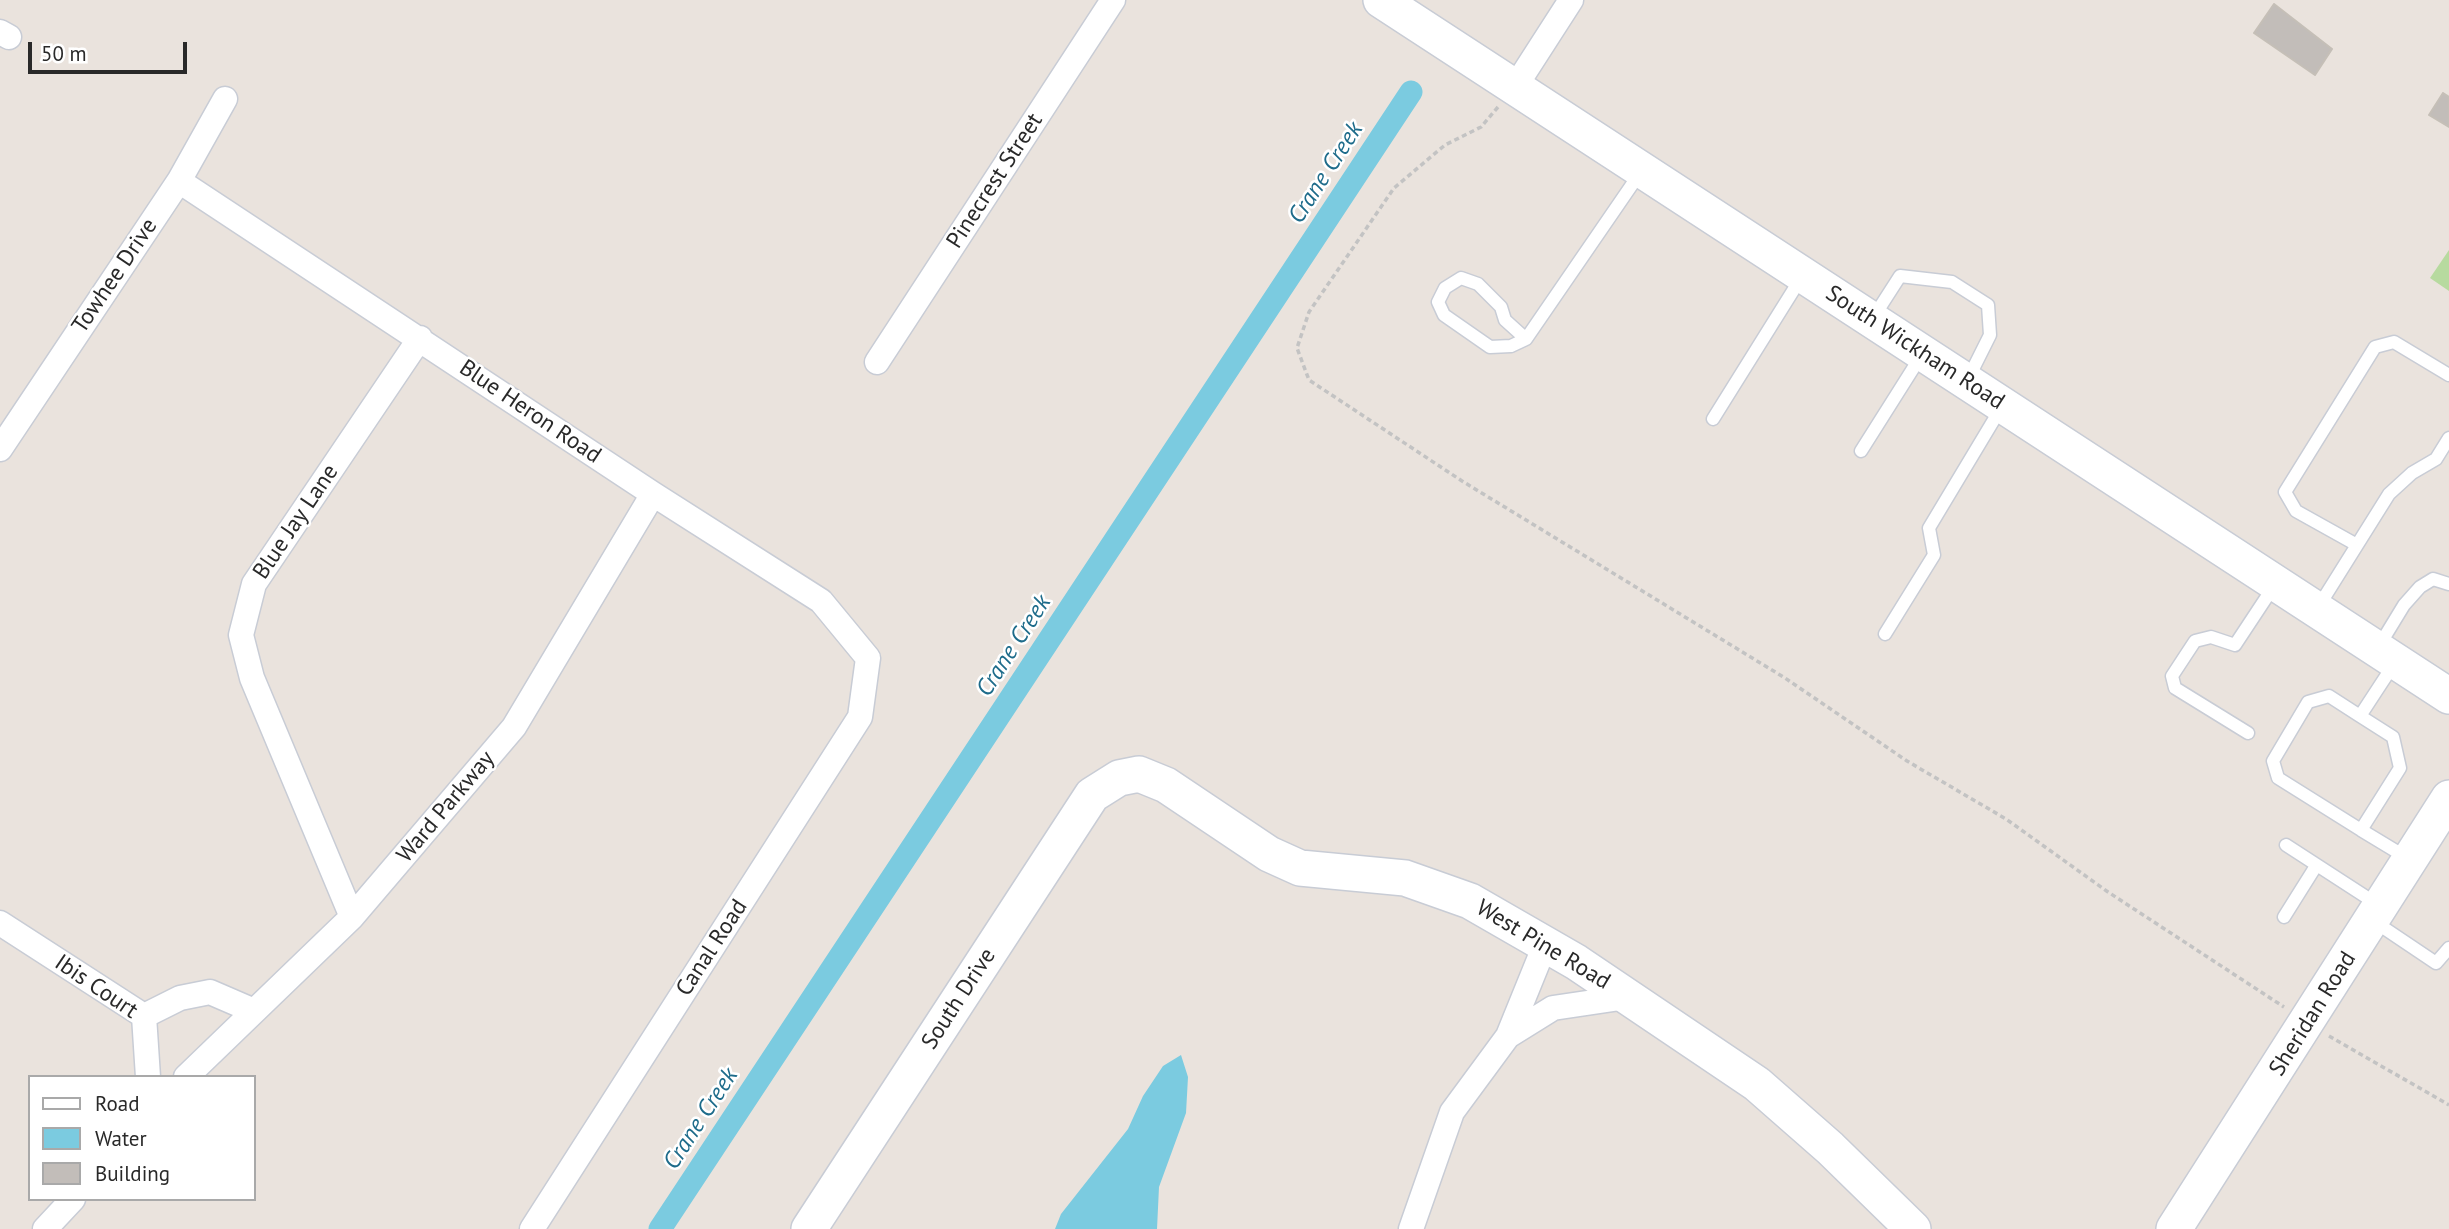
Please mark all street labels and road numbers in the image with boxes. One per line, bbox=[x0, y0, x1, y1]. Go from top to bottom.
street label: Pinecrest Street bbox=[941, 108, 1049, 254]
street label: Towhee Drive bbox=[67, 213, 163, 339]
street label: South Wickham Road bbox=[1820, 280, 2010, 416]
street label: Blue Heron Road bbox=[454, 354, 606, 470]
street label: Blue Jay Lane bbox=[248, 459, 344, 585]
street label: Ward Parkway bbox=[391, 746, 501, 868]
street label: Canal Road bbox=[671, 894, 753, 1002]
street label: West Pine Road bbox=[1471, 894, 1615, 996]
street label: South Drive bbox=[916, 943, 1002, 1055]
street label: Sheridan Road bbox=[2264, 947, 2362, 1081]
street label: Ibis Court bbox=[49, 949, 143, 1025]

